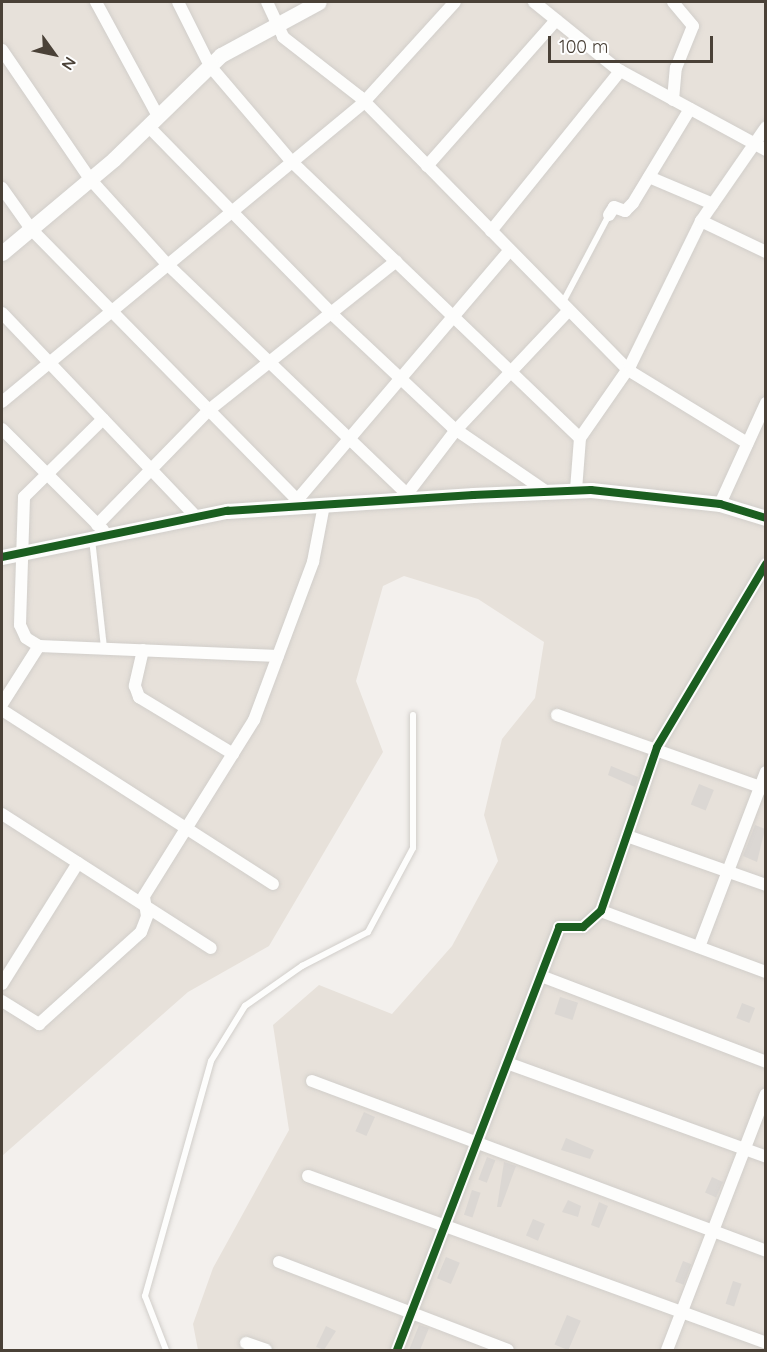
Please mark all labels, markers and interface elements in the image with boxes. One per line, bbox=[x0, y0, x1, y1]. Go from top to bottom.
north arrow bbox=[24, 24, 84, 84]
scale bar bbox=[551, 24, 716, 62]
text: 100 m bbox=[559, 35, 608, 58]
text: N bbox=[58, 53, 81, 74]

